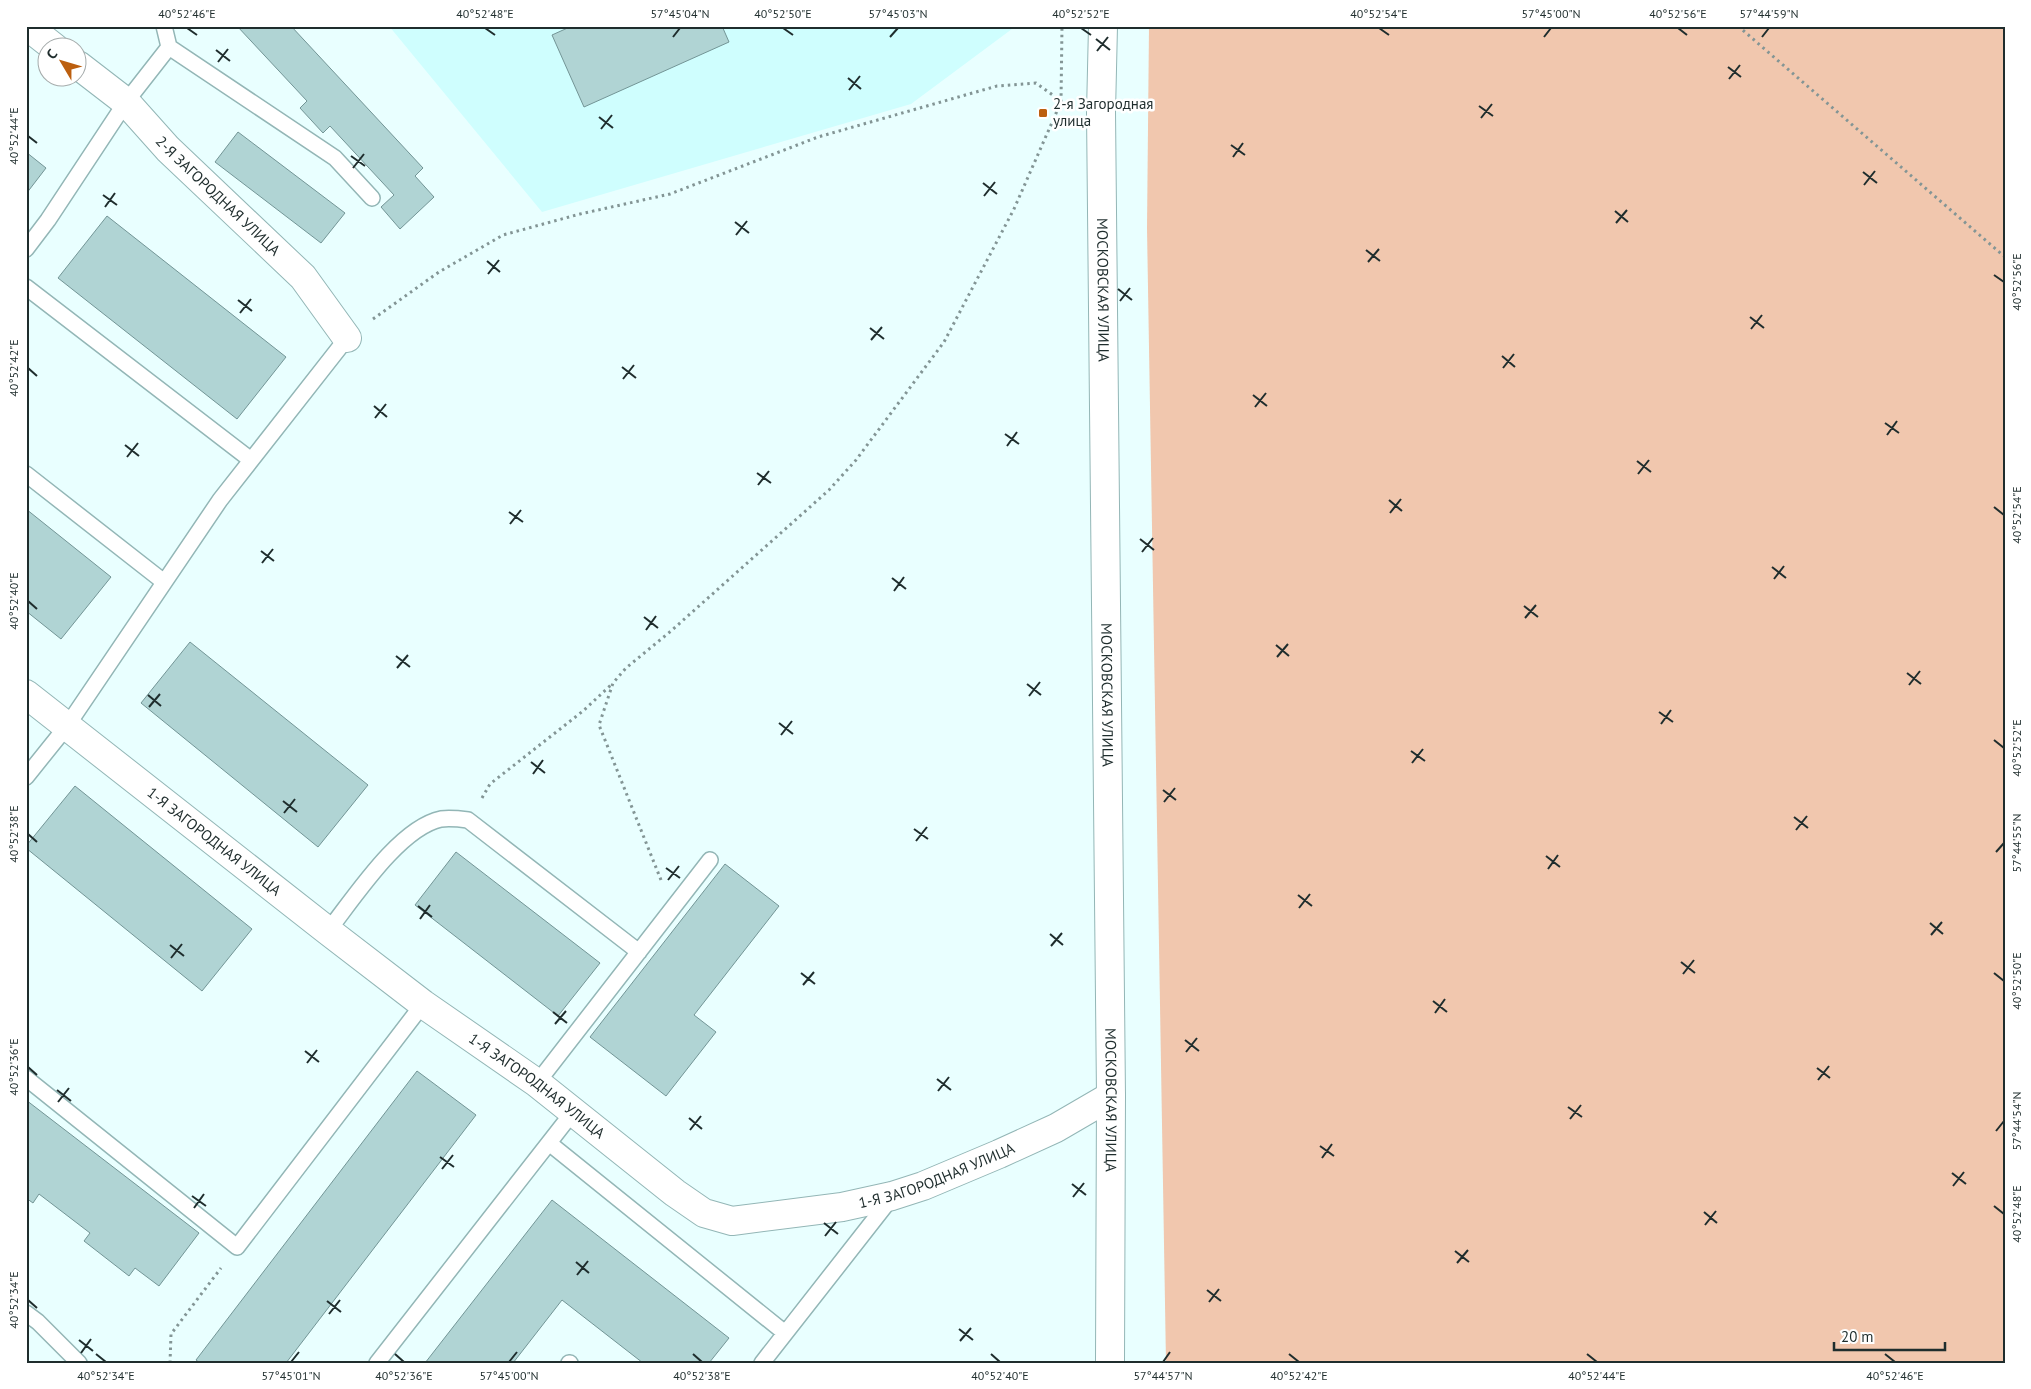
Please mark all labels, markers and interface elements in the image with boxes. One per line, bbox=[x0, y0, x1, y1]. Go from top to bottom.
text: 40°52'46"E bbox=[158, 6, 216, 21]
text: 40°52'48"E bbox=[456, 6, 514, 21]
text: 57°45'04"N bbox=[650, 6, 710, 21]
text: 40°52'50"E bbox=[754, 6, 812, 21]
text: 57°45'03"N bbox=[868, 6, 928, 21]
text: 40°52'52"E bbox=[1052, 6, 1110, 21]
text: 40°52'54"E bbox=[1350, 6, 1408, 21]
text: 57°45'00"N bbox=[1521, 6, 1581, 21]
text: 40°52'56"E bbox=[1649, 6, 1707, 21]
text: 57°44'59"N bbox=[1739, 6, 1799, 21]
north arrow bbox=[38, 38, 88, 88]
text: С bbox=[42, 45, 61, 63]
place label: 2-я Загородная улица bbox=[1053, 94, 1153, 130]
text: 40°52'44"E bbox=[6, 107, 21, 165]
marker: 2-я Загородная улица bbox=[1037, 107, 1049, 119]
street label: 2-Я ЗАГОРОДНАЯ УЛИЦА bbox=[152, 132, 285, 260]
street label: МОСКОВСКАЯ УЛИЦА bbox=[1093, 218, 1114, 362]
text: 40°52'56"E bbox=[2009, 253, 2024, 311]
text: 40°52'42"E bbox=[6, 339, 21, 397]
text: 40°52'54"E bbox=[2009, 486, 2024, 544]
text: 40°52'40"E bbox=[6, 572, 21, 630]
street label: МОСКОВСКАЯ УЛИЦА bbox=[1097, 623, 1118, 767]
text: 40°52'52"E bbox=[2009, 719, 2024, 777]
street label: 1-Я ЗАГОРОДНАЯ УЛИЦА bbox=[144, 783, 285, 900]
text: 40°52'38"E bbox=[6, 805, 21, 863]
text: 57°44'55"N bbox=[2009, 813, 2024, 873]
text: 40°52'50"E bbox=[2009, 952, 2024, 1010]
street label: МОСКОВСКАЯ УЛИЦА bbox=[1101, 1028, 1121, 1172]
street label: 1-Я ЗАГОРОДНАЯ УЛИЦА bbox=[465, 1029, 609, 1143]
text: 40°52'36"E bbox=[6, 1038, 21, 1096]
text: 57°44'54"N bbox=[2009, 1091, 2024, 1151]
street label: 1-Я ЗАГОРОДНАЯ УЛИЦА bbox=[857, 1138, 1018, 1212]
text: 40°52'48"E bbox=[2009, 1185, 2024, 1243]
text: 40°52'34"E bbox=[6, 1271, 21, 1329]
scale bar bbox=[1834, 1319, 1945, 1351]
text: 20 m bbox=[1841, 1327, 1874, 1346]
text: 40°52'34"E bbox=[77, 1368, 135, 1383]
text: 57°45'01"N bbox=[261, 1368, 321, 1383]
text: 40°52'36"E bbox=[375, 1368, 433, 1383]
text: 57°45'00"N bbox=[479, 1368, 539, 1383]
text: 40°52'38"E bbox=[673, 1368, 731, 1383]
text: 40°52'40"E bbox=[971, 1368, 1029, 1383]
text: 57°44'57"N bbox=[1133, 1368, 1193, 1383]
text: 40°52'42"E bbox=[1270, 1368, 1328, 1383]
text: 40°52'44"E bbox=[1568, 1368, 1626, 1383]
text: 40°52'46"E bbox=[1866, 1368, 1924, 1383]

